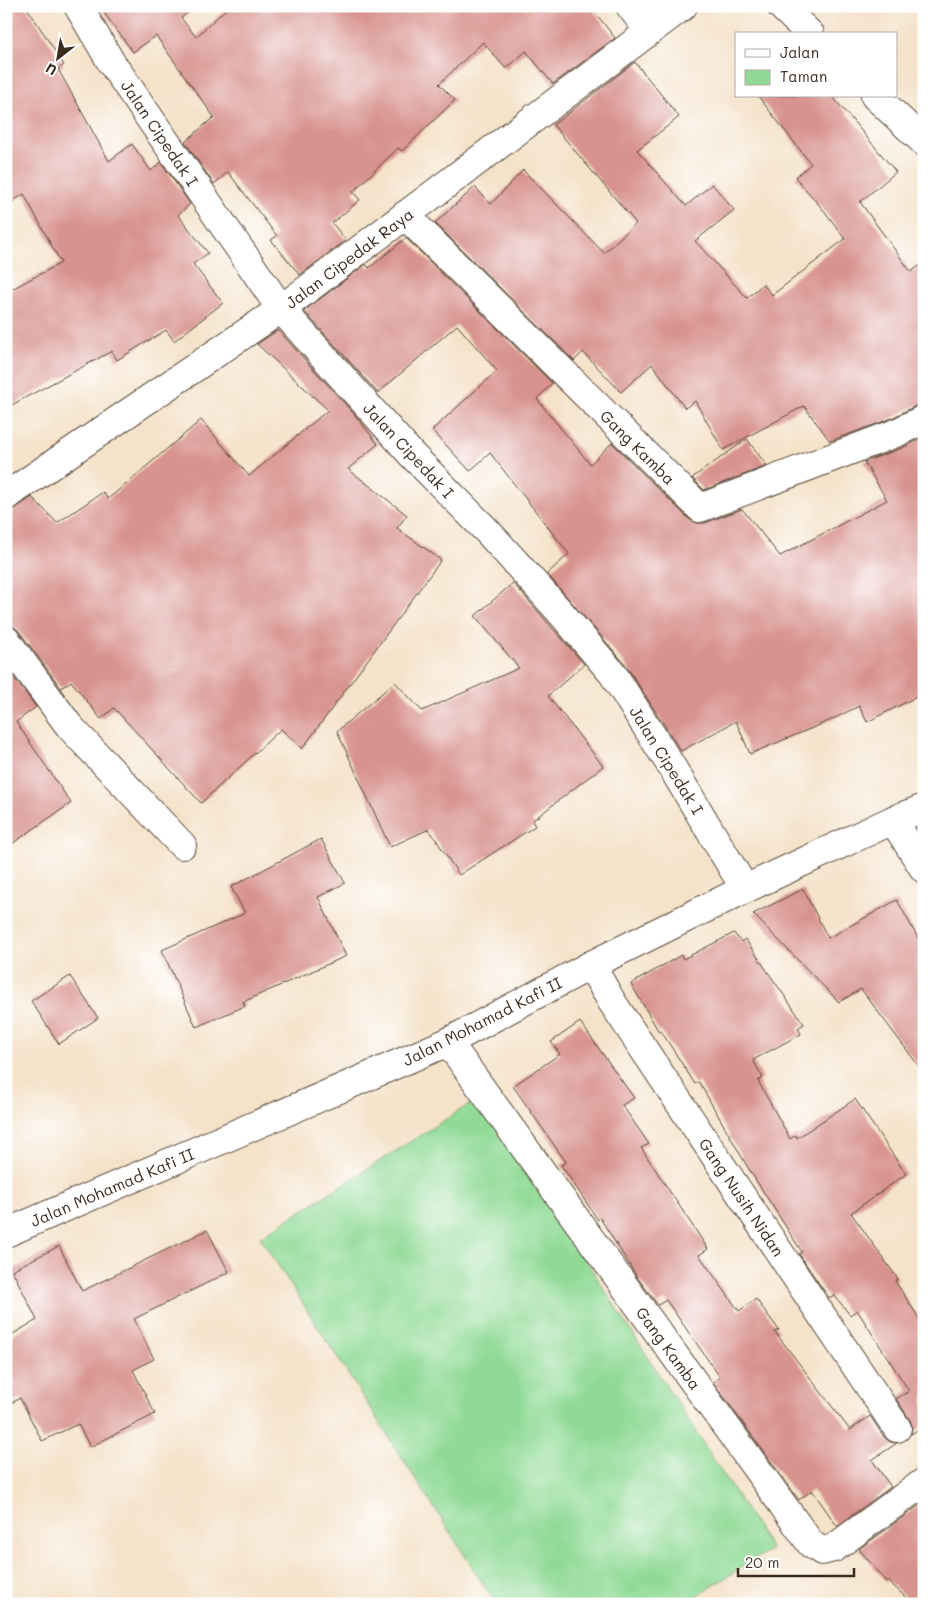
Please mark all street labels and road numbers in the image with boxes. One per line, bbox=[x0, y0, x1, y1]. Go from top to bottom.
street label: Jalan Cipedak I bbox=[117, 76, 203, 190]
street label: Jalan Cipedak Raya bbox=[281, 203, 417, 313]
street label: Jalan Cipedak I bbox=[359, 398, 459, 502]
street label: Gang Kamba bbox=[596, 405, 680, 489]
street label: Jalan Cipedak I bbox=[625, 702, 709, 818]
street label: Jalan Mohamad Kafi II bbox=[399, 972, 565, 1070]
street label: Gang Nusih Nidan bbox=[695, 1134, 789, 1260]
street label: Jalan Mohamad Kafi II bbox=[27, 1143, 197, 1231]
street label: Gang Kamba bbox=[632, 1302, 706, 1394]

